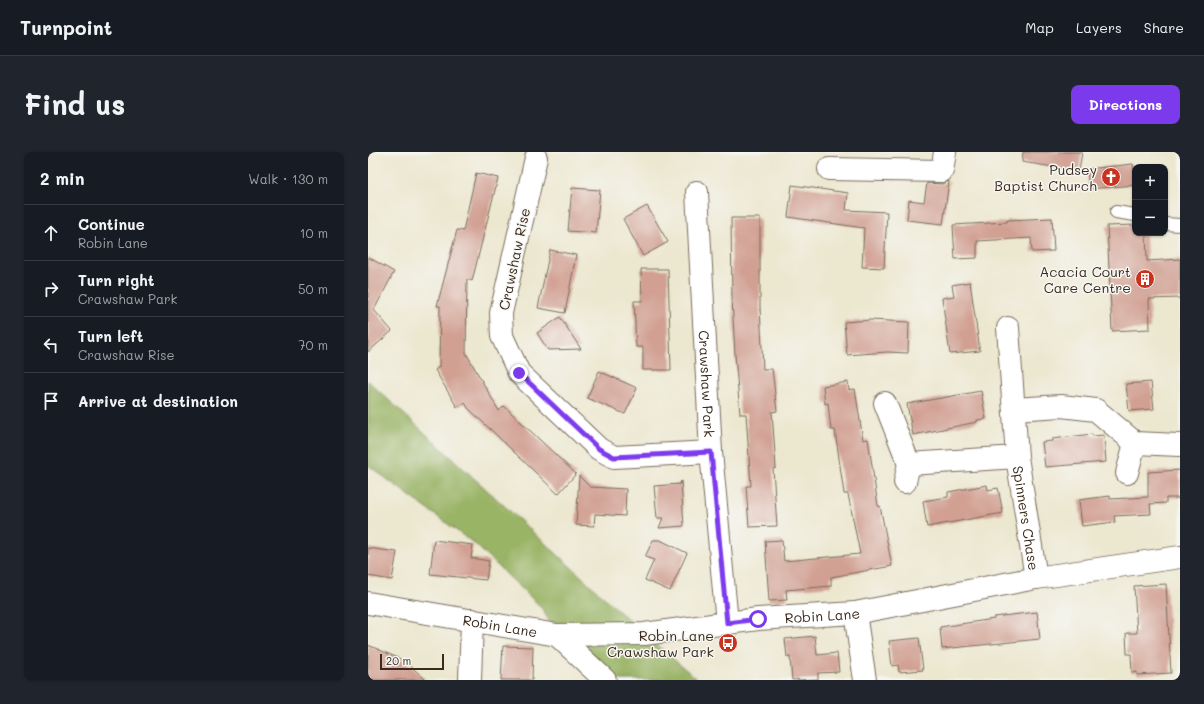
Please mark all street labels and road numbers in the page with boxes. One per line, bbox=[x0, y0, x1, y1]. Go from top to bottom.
street label: Crawshaw Rise bbox=[494, 206, 534, 312]
street label: Crawshaw Park bbox=[695, 330, 720, 438]
street label: Spinners Chase bbox=[1009, 464, 1044, 572]
street label: Robin Lane bbox=[784, 603, 862, 627]
street label: Robin Lane bbox=[461, 610, 539, 641]

